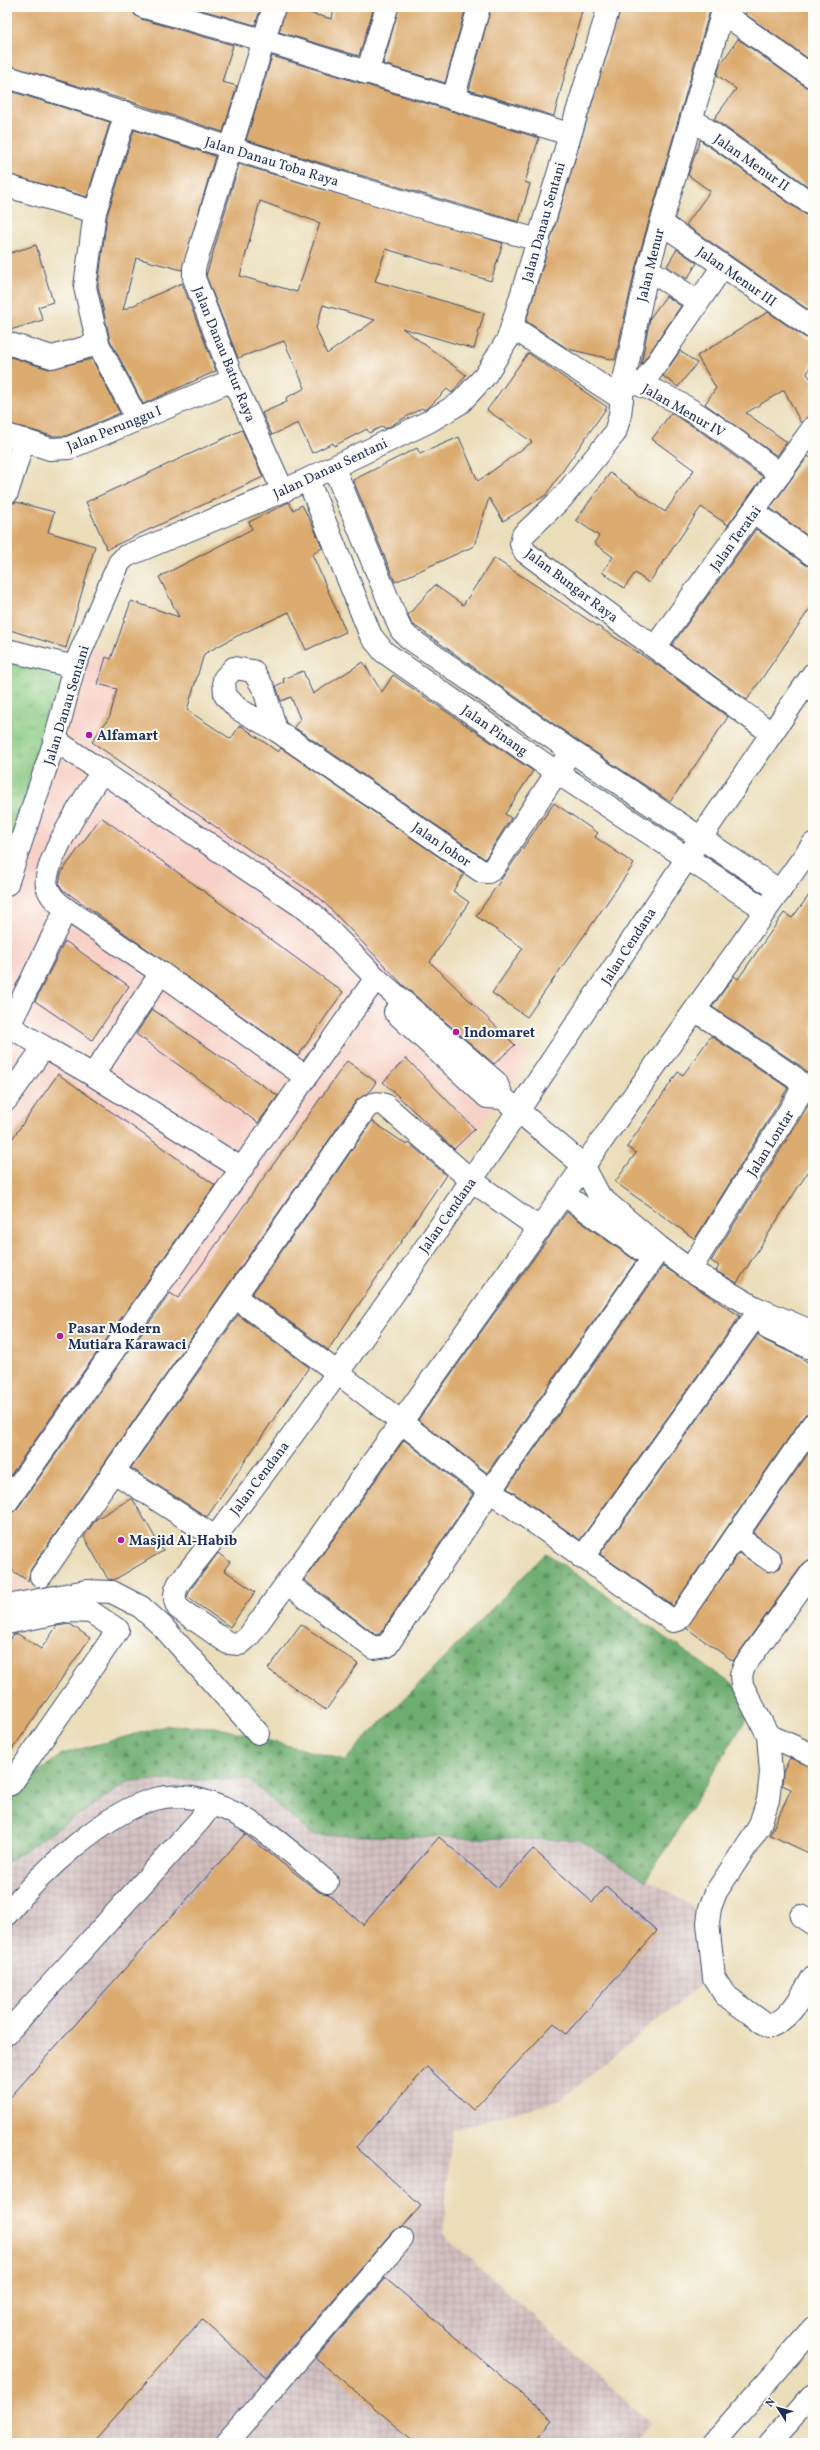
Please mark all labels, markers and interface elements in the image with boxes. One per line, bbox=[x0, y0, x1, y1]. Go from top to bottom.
street label: Jalan Menur II bbox=[710, 130, 793, 196]
street label: Jalan Danau Toba Raya bbox=[202, 133, 341, 192]
street label: Jalan Danau Sentani bbox=[518, 160, 571, 285]
street label: Jalan Menur bbox=[633, 226, 670, 304]
street label: Jalan Menur III bbox=[693, 243, 780, 312]
street label: Jalan Danau Batur Raya bbox=[188, 284, 260, 425]
street label: Jalan Menur IV bbox=[638, 380, 729, 443]
street label: Jalan Perunggu I bbox=[64, 402, 165, 457]
street label: Jalan Danau Sentani bbox=[270, 434, 391, 504]
street label: Jalan Teratai bbox=[706, 503, 766, 575]
street label: Jalan Bungar Raya bbox=[521, 545, 622, 628]
street label: Jalan Danau Sentani bbox=[40, 643, 95, 768]
street label: Jalan Pinang bbox=[457, 701, 531, 761]
place label: Alfamart bbox=[97, 727, 158, 746]
marker: Alfamart bbox=[84, 730, 94, 740]
street label: Jalan Johor bbox=[408, 819, 475, 872]
street label: Jalan Cendana bbox=[597, 905, 661, 989]
place label: Indomaret bbox=[464, 1024, 535, 1043]
marker: Indomaret bbox=[451, 1027, 461, 1037]
street label: Jalan Lontar bbox=[743, 1107, 799, 1181]
street label: Jalan Cendana bbox=[415, 1174, 481, 1257]
place label: Pasar Modern Mutiara Karawaci bbox=[68, 1320, 186, 1355]
marker: Pasar Modern Mutiara Karawaci bbox=[55, 1331, 65, 1341]
street label: Jalan Cendana bbox=[226, 1438, 294, 1520]
place label: Masjid Al-Habib bbox=[129, 1532, 237, 1551]
marker: Masjid Al-Habib bbox=[116, 1535, 126, 1545]
north arrow bbox=[758, 2388, 798, 2428]
text: N bbox=[763, 2395, 780, 2411]

